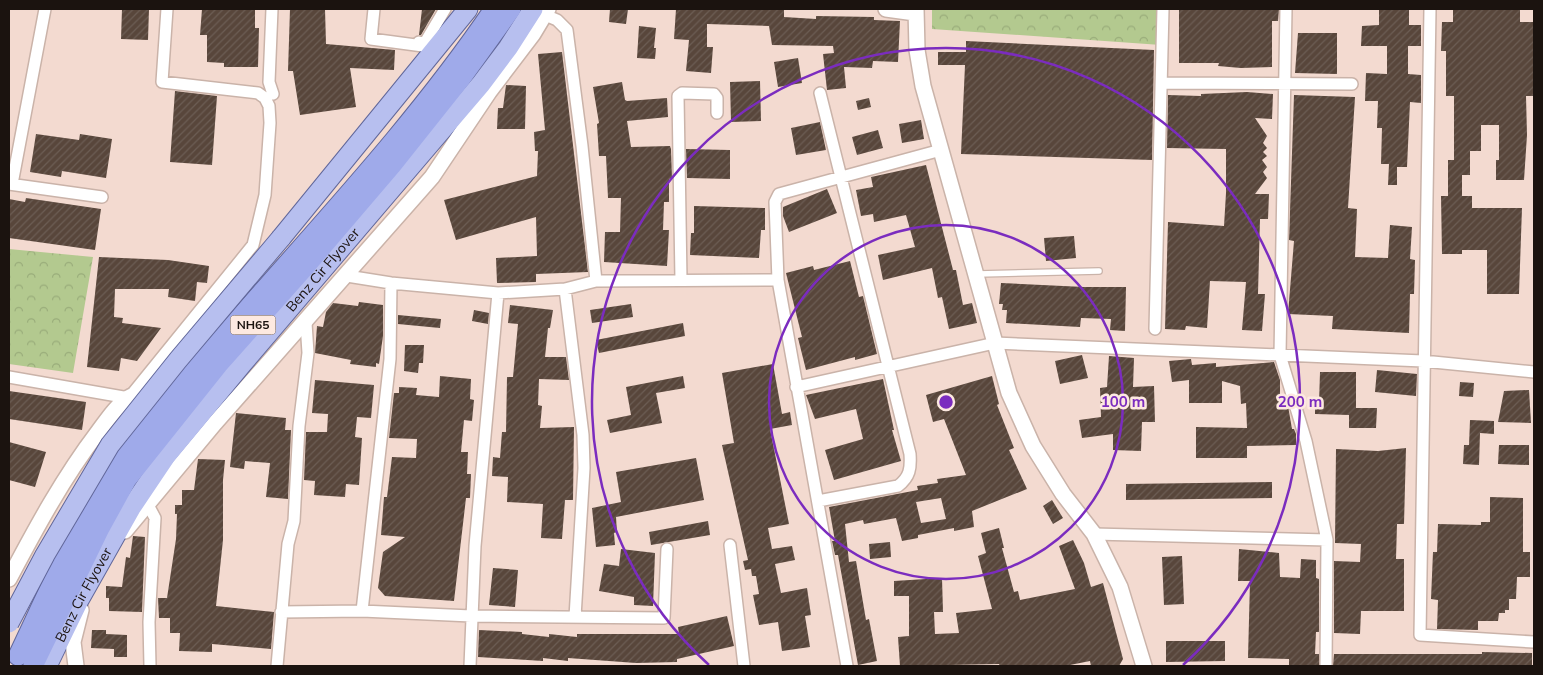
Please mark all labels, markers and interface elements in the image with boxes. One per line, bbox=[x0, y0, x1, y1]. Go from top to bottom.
street label: Benz Cir Flyover bbox=[282, 223, 364, 315]
road number: NH65 bbox=[230, 316, 276, 334]
text: 100 m bbox=[1101, 392, 1145, 411]
text: 200 m bbox=[1278, 392, 1322, 411]
centre of rings bbox=[937, 393, 955, 411]
street label: Benz Cir Flyover bbox=[51, 543, 116, 645]

